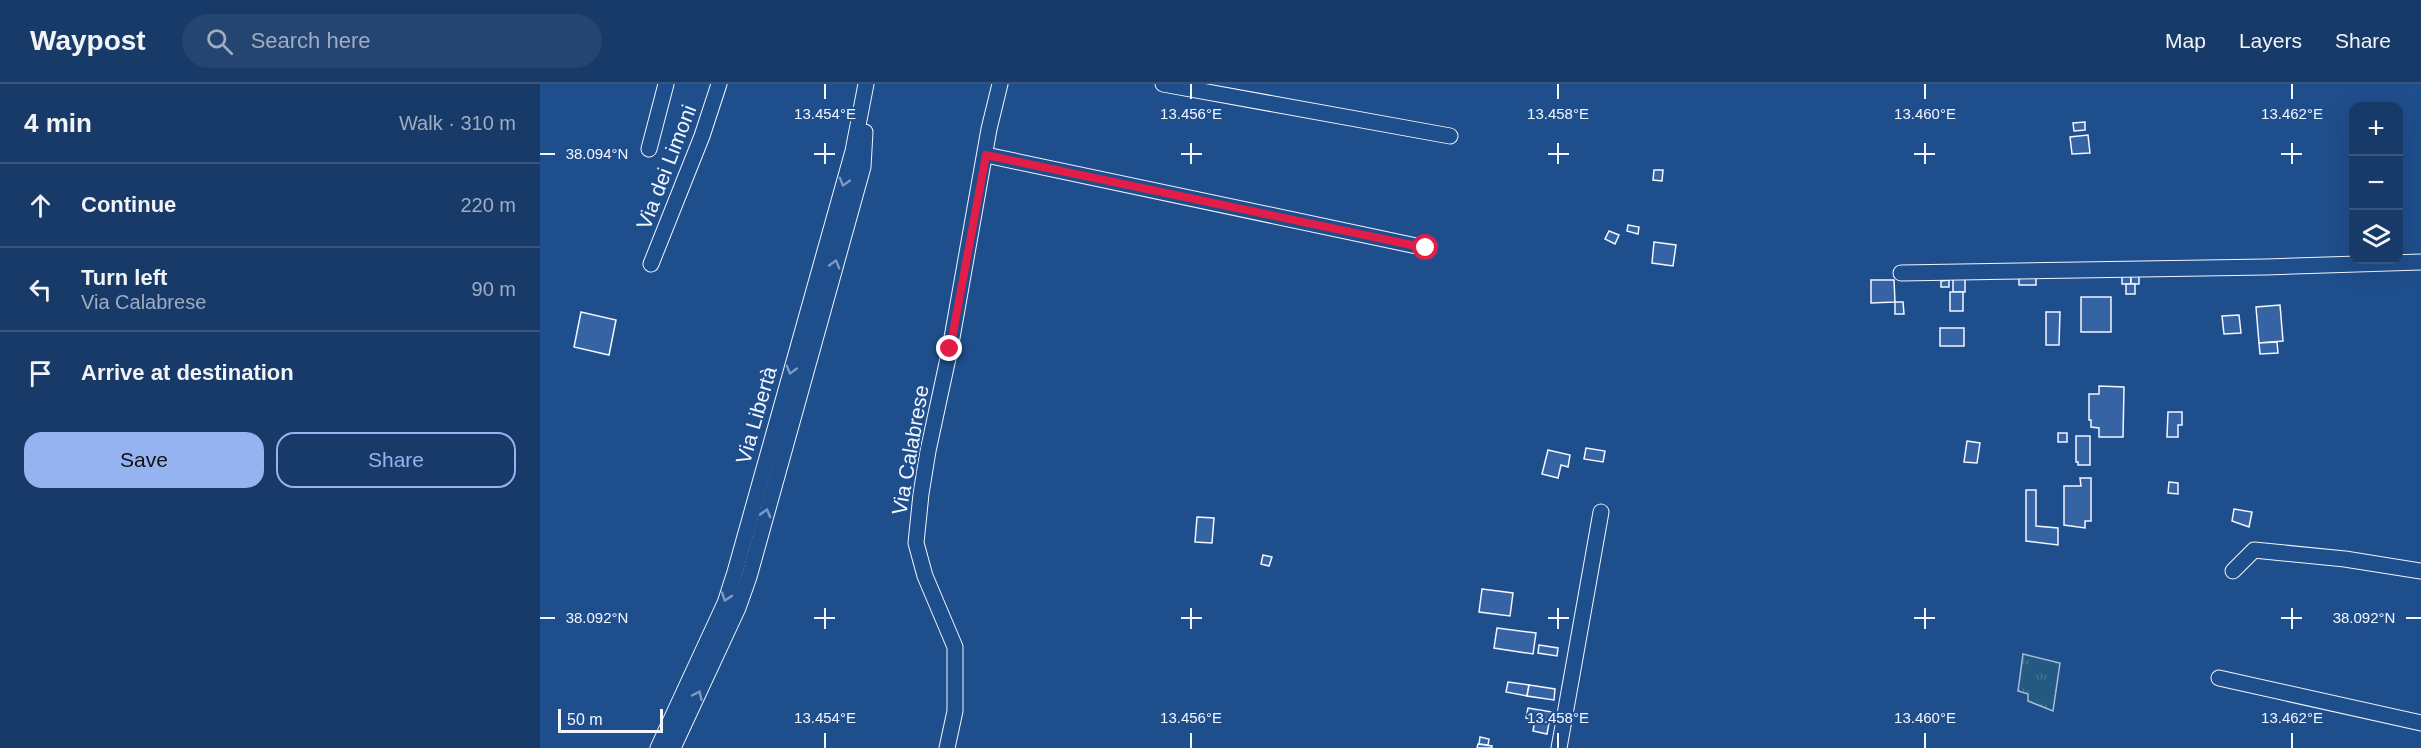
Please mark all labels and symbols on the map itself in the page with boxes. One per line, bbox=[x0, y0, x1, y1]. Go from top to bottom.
street label: Via dei Limoni bbox=[632, 101, 700, 233]
text: 13.454°E bbox=[794, 105, 856, 122]
text: 13.456°E bbox=[1160, 105, 1222, 122]
text: 13.458°E bbox=[1527, 105, 1589, 122]
text: 13.460°E bbox=[1894, 105, 1956, 122]
text: 13.462°E bbox=[2261, 105, 2323, 122]
text: 38.094°N bbox=[566, 145, 628, 162]
one-way arrow bbox=[839, 176, 851, 187]
route start bbox=[1412, 234, 1438, 260]
one-way arrow bbox=[828, 259, 840, 270]
route end bbox=[936, 335, 962, 361]
street label: Via Libertà bbox=[731, 363, 781, 466]
one-way arrow bbox=[786, 364, 798, 374]
street label: Via Calabrese bbox=[887, 383, 933, 517]
one-way arrow bbox=[759, 508, 771, 519]
one-way arrow bbox=[721, 592, 734, 602]
text: 38.092°N bbox=[566, 609, 628, 626]
text: 38.092°N bbox=[2333, 609, 2395, 626]
one-way arrow bbox=[691, 690, 703, 701]
scale bar bbox=[558, 706, 663, 734]
text: 13.454°E bbox=[794, 709, 856, 726]
text: 13.456°E bbox=[1160, 709, 1222, 726]
text: 13.458°E bbox=[1527, 709, 1589, 726]
text: 13.460°E bbox=[1894, 709, 1956, 726]
text: 13.462°E bbox=[2261, 709, 2323, 726]

